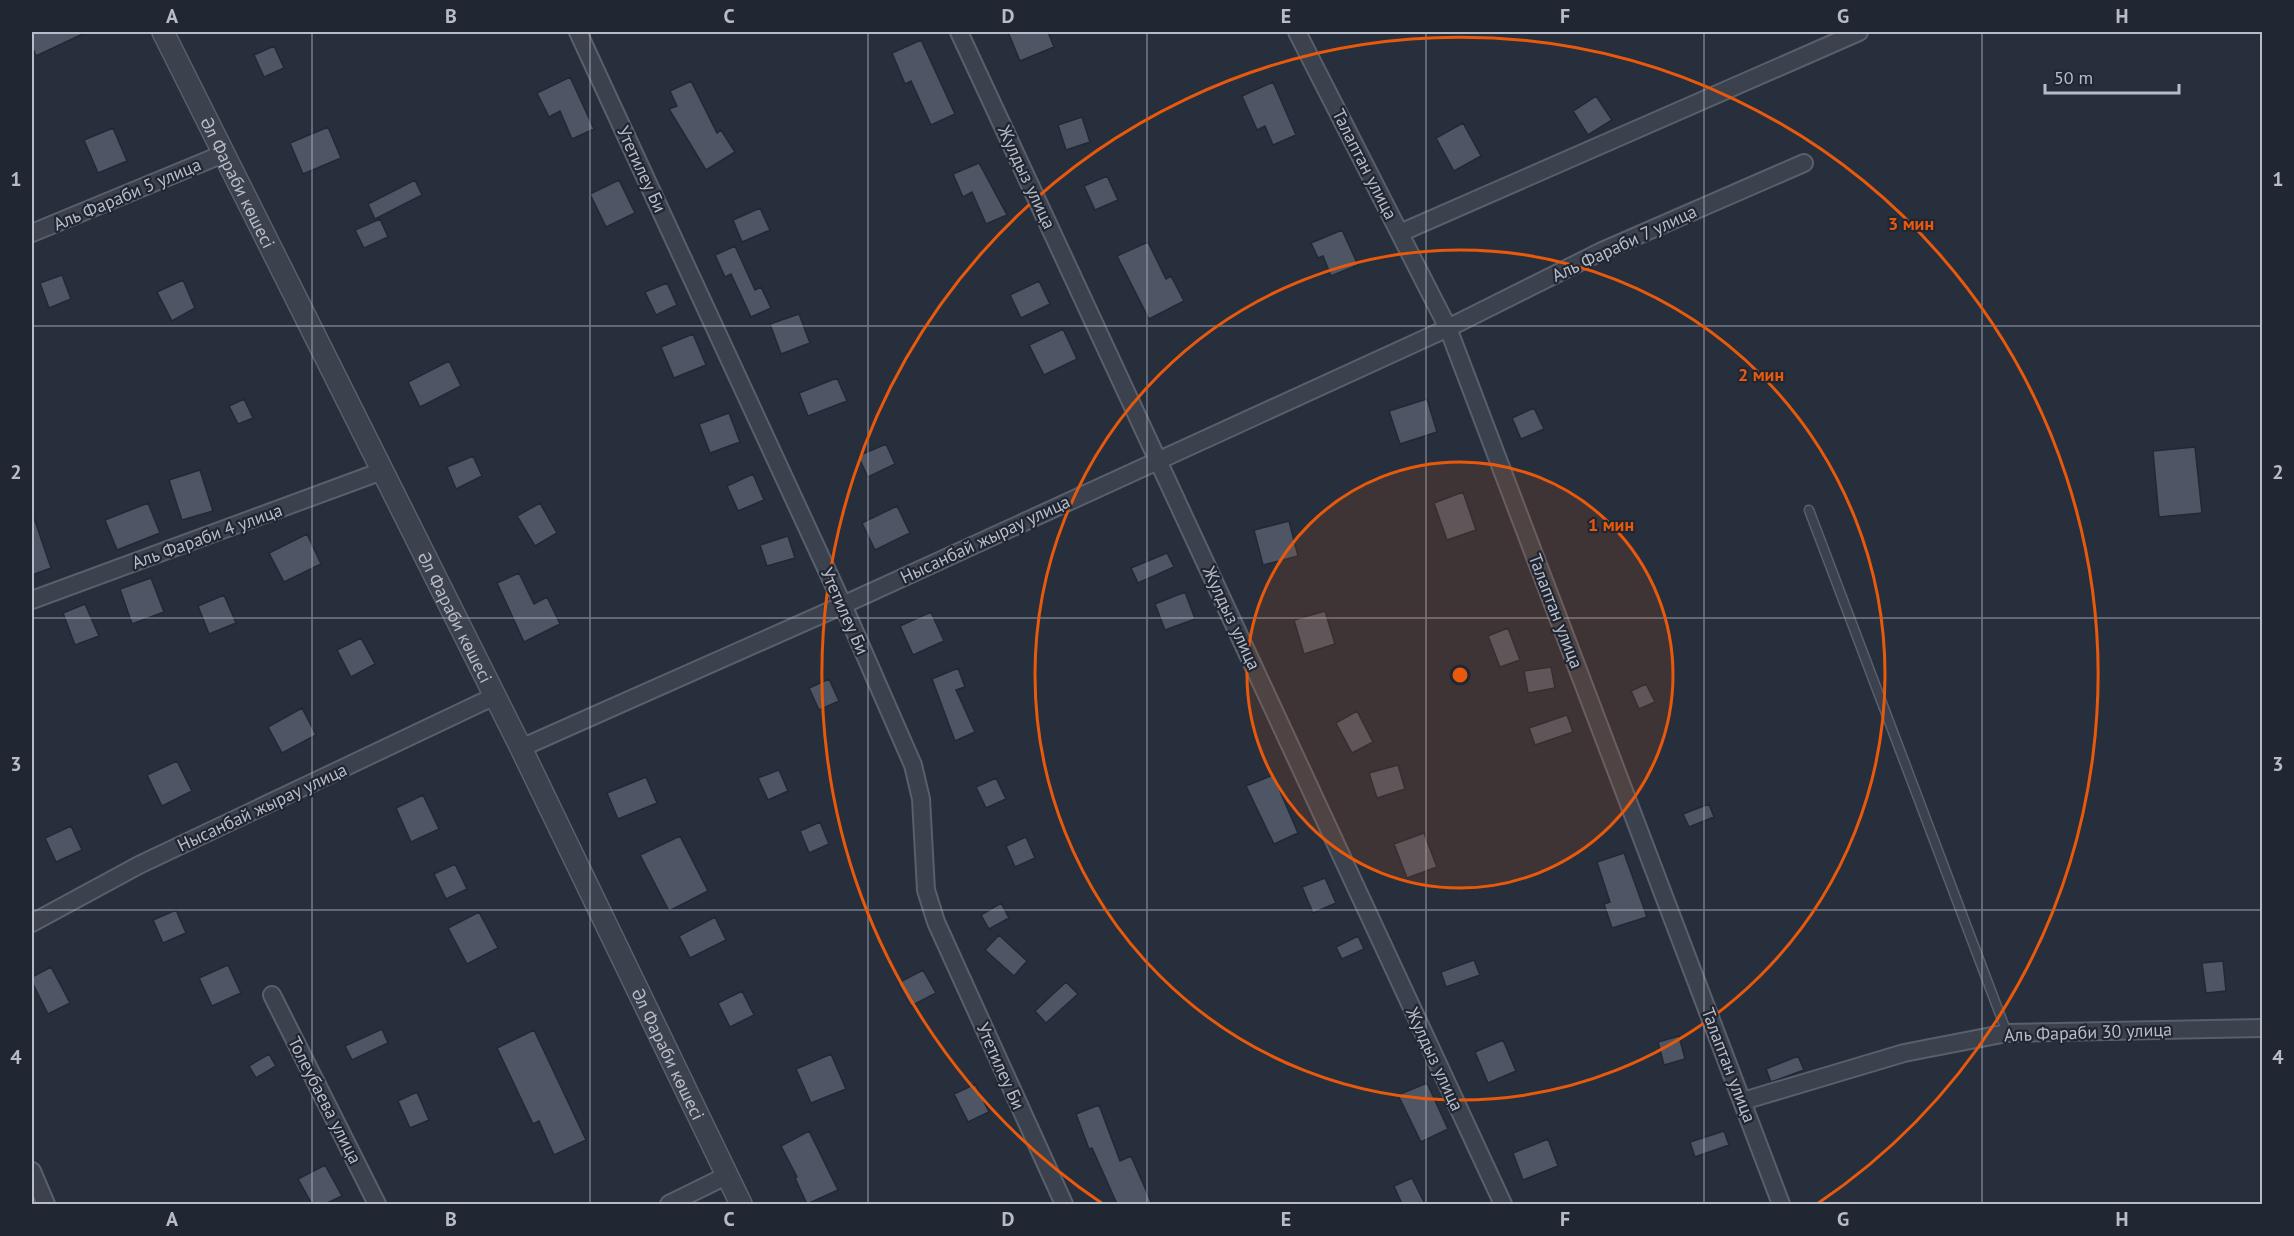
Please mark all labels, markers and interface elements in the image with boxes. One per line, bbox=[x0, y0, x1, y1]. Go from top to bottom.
text: A bbox=[166, 3, 179, 29]
text: B bbox=[445, 3, 457, 29]
text: C bbox=[723, 3, 735, 29]
text: D bbox=[1002, 3, 1015, 29]
text: E bbox=[1281, 3, 1291, 29]
text: F bbox=[1560, 3, 1570, 29]
text: G bbox=[1837, 3, 1849, 29]
text: H bbox=[2115, 3, 2129, 29]
scale bar bbox=[2045, 57, 2178, 95]
text: 50 m bbox=[2054, 66, 2093, 89]
street label: Талаптан улица bbox=[1327, 105, 1403, 223]
street label: Әл Фараби көшесі bbox=[196, 113, 281, 252]
street label: Жулдыз улица bbox=[993, 121, 1061, 233]
street label: Утетилеу Би bbox=[612, 122, 672, 216]
street label: Аль Фараби 5 улица bbox=[50, 152, 204, 236]
text: 1 bbox=[10, 166, 22, 192]
text: 1 bbox=[2272, 166, 2284, 192]
street label: Аль Фараби 7 улица bbox=[1548, 199, 1700, 287]
text: 3 мин bbox=[1888, 212, 1934, 235]
text: 2 мин bbox=[1738, 363, 1784, 386]
text: 2 bbox=[10, 459, 22, 485]
text: 2 bbox=[2272, 459, 2284, 485]
street label: Нысанбай жырау улица bbox=[896, 490, 1074, 588]
street label: Аль Фараби 4 улица bbox=[129, 498, 285, 574]
text: 1 мин bbox=[1588, 513, 1634, 536]
street label: Әл Фараби көшесі bbox=[413, 547, 498, 687]
street label: Талаптан улица bbox=[1524, 550, 1588, 672]
street label: Жулдыз улица bbox=[1198, 562, 1266, 674]
street label: Утетилеу Би bbox=[816, 564, 874, 658]
centre of rings bbox=[1450, 665, 1470, 685]
text: 3 bbox=[10, 751, 22, 777]
text: 3 bbox=[2272, 751, 2284, 777]
street label: Нысанбай жырау улица bbox=[173, 758, 351, 856]
street label: Әл Фараби көшесі bbox=[627, 984, 710, 1124]
street label: Жулдыз улица bbox=[1401, 1003, 1469, 1115]
street label: Талаптан улица bbox=[1697, 1004, 1761, 1126]
street label: Аль Фараби 30 улица bbox=[2004, 1018, 2172, 1046]
street label: Утетилеу Би bbox=[972, 1019, 1030, 1113]
street label: Толеубаева улица bbox=[283, 1033, 367, 1167]
text: 4 bbox=[10, 1044, 22, 1070]
text: 4 bbox=[2272, 1044, 2284, 1070]
text: A bbox=[166, 1206, 179, 1232]
text: B bbox=[445, 1206, 457, 1232]
text: C bbox=[723, 1206, 735, 1232]
text: D bbox=[1002, 1206, 1015, 1232]
text: E bbox=[1281, 1206, 1291, 1232]
text: F bbox=[1560, 1206, 1570, 1232]
text: G bbox=[1837, 1206, 1849, 1232]
text: H bbox=[2115, 1206, 2129, 1232]

